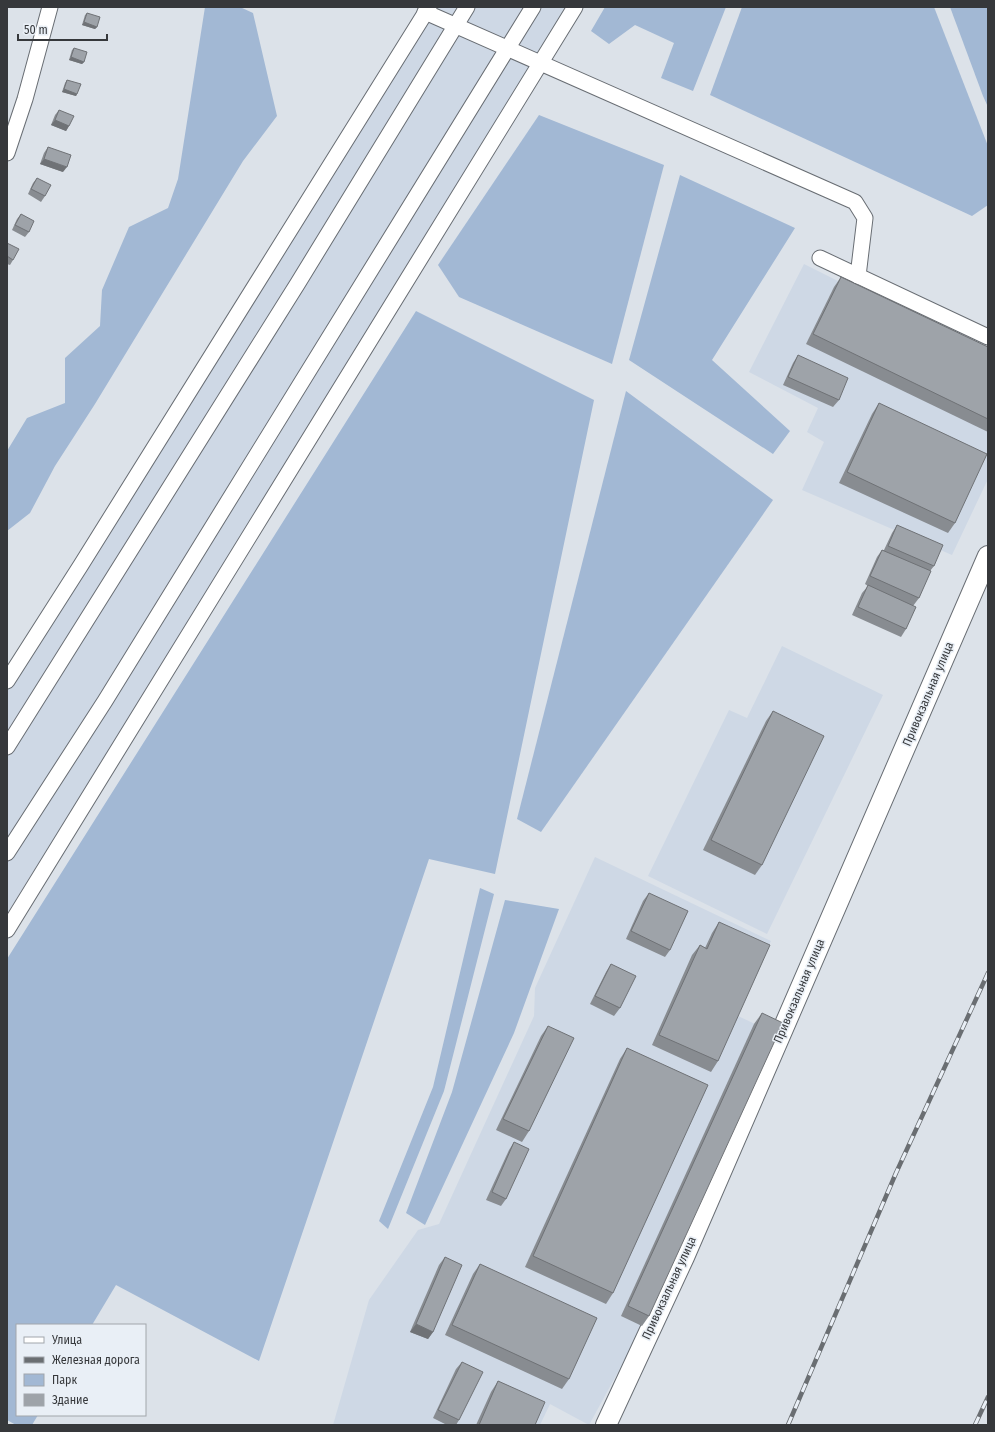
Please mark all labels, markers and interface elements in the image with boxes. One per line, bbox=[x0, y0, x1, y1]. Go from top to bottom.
scale bar bbox=[18, 16, 107, 42]
text: 50 m bbox=[24, 23, 48, 37]
street label: Привокзальная улица bbox=[900, 640, 956, 748]
street label: Привокзальная улица bbox=[771, 937, 827, 1045]
street label: Привокзальная улица bbox=[639, 1234, 699, 1342]
legend bbox=[16, 1324, 146, 1416]
text: Улица bbox=[51, 1333, 82, 1347]
text: Железная дорога bbox=[52, 1353, 140, 1367]
text: Парк bbox=[52, 1373, 78, 1387]
text: Здание bbox=[52, 1393, 88, 1407]

